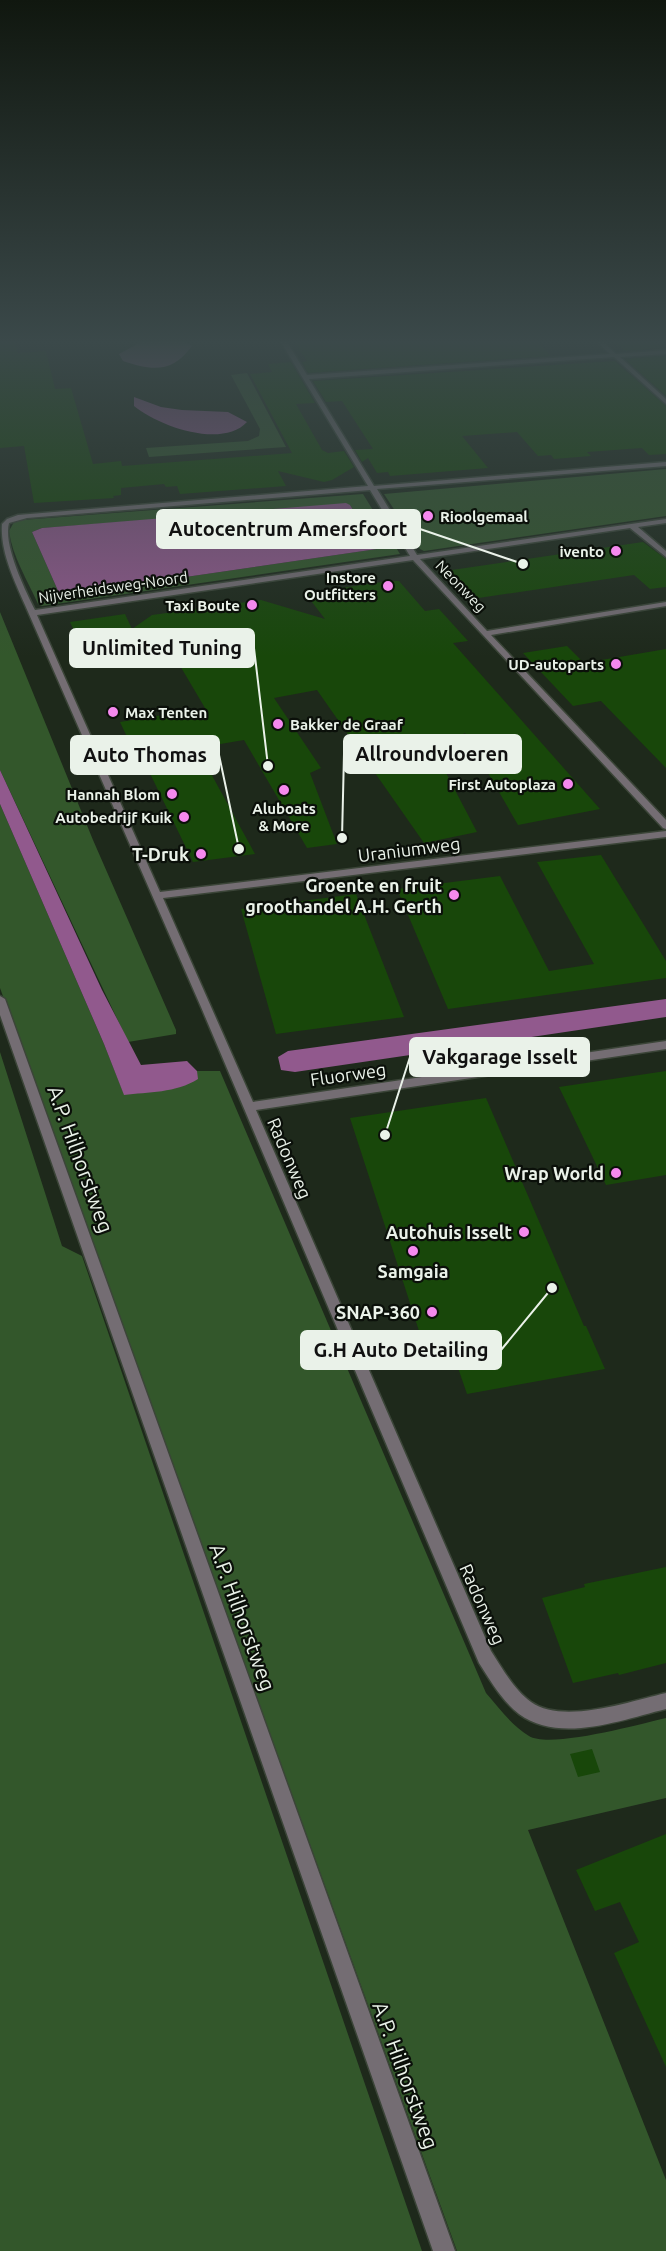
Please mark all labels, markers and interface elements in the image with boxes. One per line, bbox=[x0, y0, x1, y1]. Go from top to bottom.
place label: Rioolgemaal bbox=[440, 508, 528, 525]
marker: Rioolgemaal bbox=[421, 509, 435, 523]
callout: Autocentrum Amersfoort bbox=[157, 510, 420, 548]
text: Autocentrum Amersfoort bbox=[169, 517, 408, 540]
place label: ivento bbox=[559, 543, 604, 560]
marker: ivento bbox=[609, 544, 623, 558]
street label: Neonweg bbox=[432, 557, 490, 615]
street label: Nijverheidsweg-Noord bbox=[37, 568, 189, 606]
place label: Instore Outfitters bbox=[304, 569, 376, 603]
marker: Instore Outfitters bbox=[381, 579, 395, 593]
place label: Taxi Boute bbox=[165, 597, 240, 614]
marker: Taxi Boute bbox=[245, 598, 259, 612]
callout: Unlimited Tuning bbox=[70, 629, 254, 667]
text: Unlimited Tuning bbox=[82, 636, 242, 659]
place label: UD-autoparts bbox=[508, 656, 604, 673]
marker: UD-autoparts bbox=[609, 657, 623, 671]
place label: Max Tenten bbox=[125, 704, 207, 721]
marker: Max Tenten bbox=[106, 705, 120, 719]
place label: Bakker de Graaf bbox=[290, 716, 404, 733]
marker: Bakker de Graaf bbox=[271, 717, 285, 731]
callout: Allroundvloeren bbox=[344, 735, 521, 773]
callout: Auto Thomas bbox=[71, 736, 219, 774]
text: Allroundvloeren bbox=[355, 742, 509, 765]
text: Auto Thomas bbox=[83, 743, 207, 766]
place label: First Autoplaza bbox=[448, 776, 556, 793]
marker: First Autoplaza bbox=[561, 777, 575, 791]
marker: Aluboats & More bbox=[277, 783, 291, 797]
place label: Hannah Blom bbox=[67, 786, 160, 803]
marker: Hannah Blom bbox=[165, 787, 179, 801]
place label: Aluboats & More bbox=[252, 800, 316, 834]
place label: Autobedrijf Kuik bbox=[55, 809, 173, 826]
marker: Autobedrijf Kuik bbox=[177, 810, 191, 824]
street label: Uraniumweg bbox=[357, 833, 461, 865]
place label: T-Druk bbox=[132, 844, 189, 864]
marker: T-Druk bbox=[194, 847, 208, 861]
place label: Groente en fruit groothandel A.H. Gerth bbox=[245, 875, 442, 916]
marker: Groente en fruit groothandel A.H. Gerth bbox=[447, 888, 461, 902]
callout: Vakgarage Isselt bbox=[410, 1038, 589, 1076]
text: Vakgarage Isselt bbox=[422, 1045, 578, 1068]
street label: Fluorweg bbox=[309, 1059, 387, 1089]
street label: A.P. Hilhorstweg bbox=[43, 1082, 119, 1236]
street label: Radonweg bbox=[264, 1115, 316, 1201]
place label: Wrap World bbox=[504, 1163, 604, 1183]
marker: Wrap World bbox=[609, 1166, 623, 1180]
place label: Autohuis Isselt bbox=[386, 1222, 512, 1242]
marker: Autohuis Isselt bbox=[517, 1225, 531, 1239]
marker: Samgaia bbox=[406, 1244, 420, 1258]
place label: Samgaia bbox=[378, 1261, 448, 1281]
place label: SNAP-360 bbox=[336, 1302, 420, 1322]
marker: SNAP-360 bbox=[425, 1305, 439, 1319]
callout: G.H Auto Detailing bbox=[301, 1331, 501, 1369]
text: G.H Auto Detailing bbox=[313, 1338, 489, 1361]
street label: A.P. Hilhorstweg bbox=[205, 1540, 281, 1694]
street label: Radonweg bbox=[456, 1561, 510, 1647]
street label: A.P. Hilhorstweg bbox=[368, 1998, 444, 2152]

